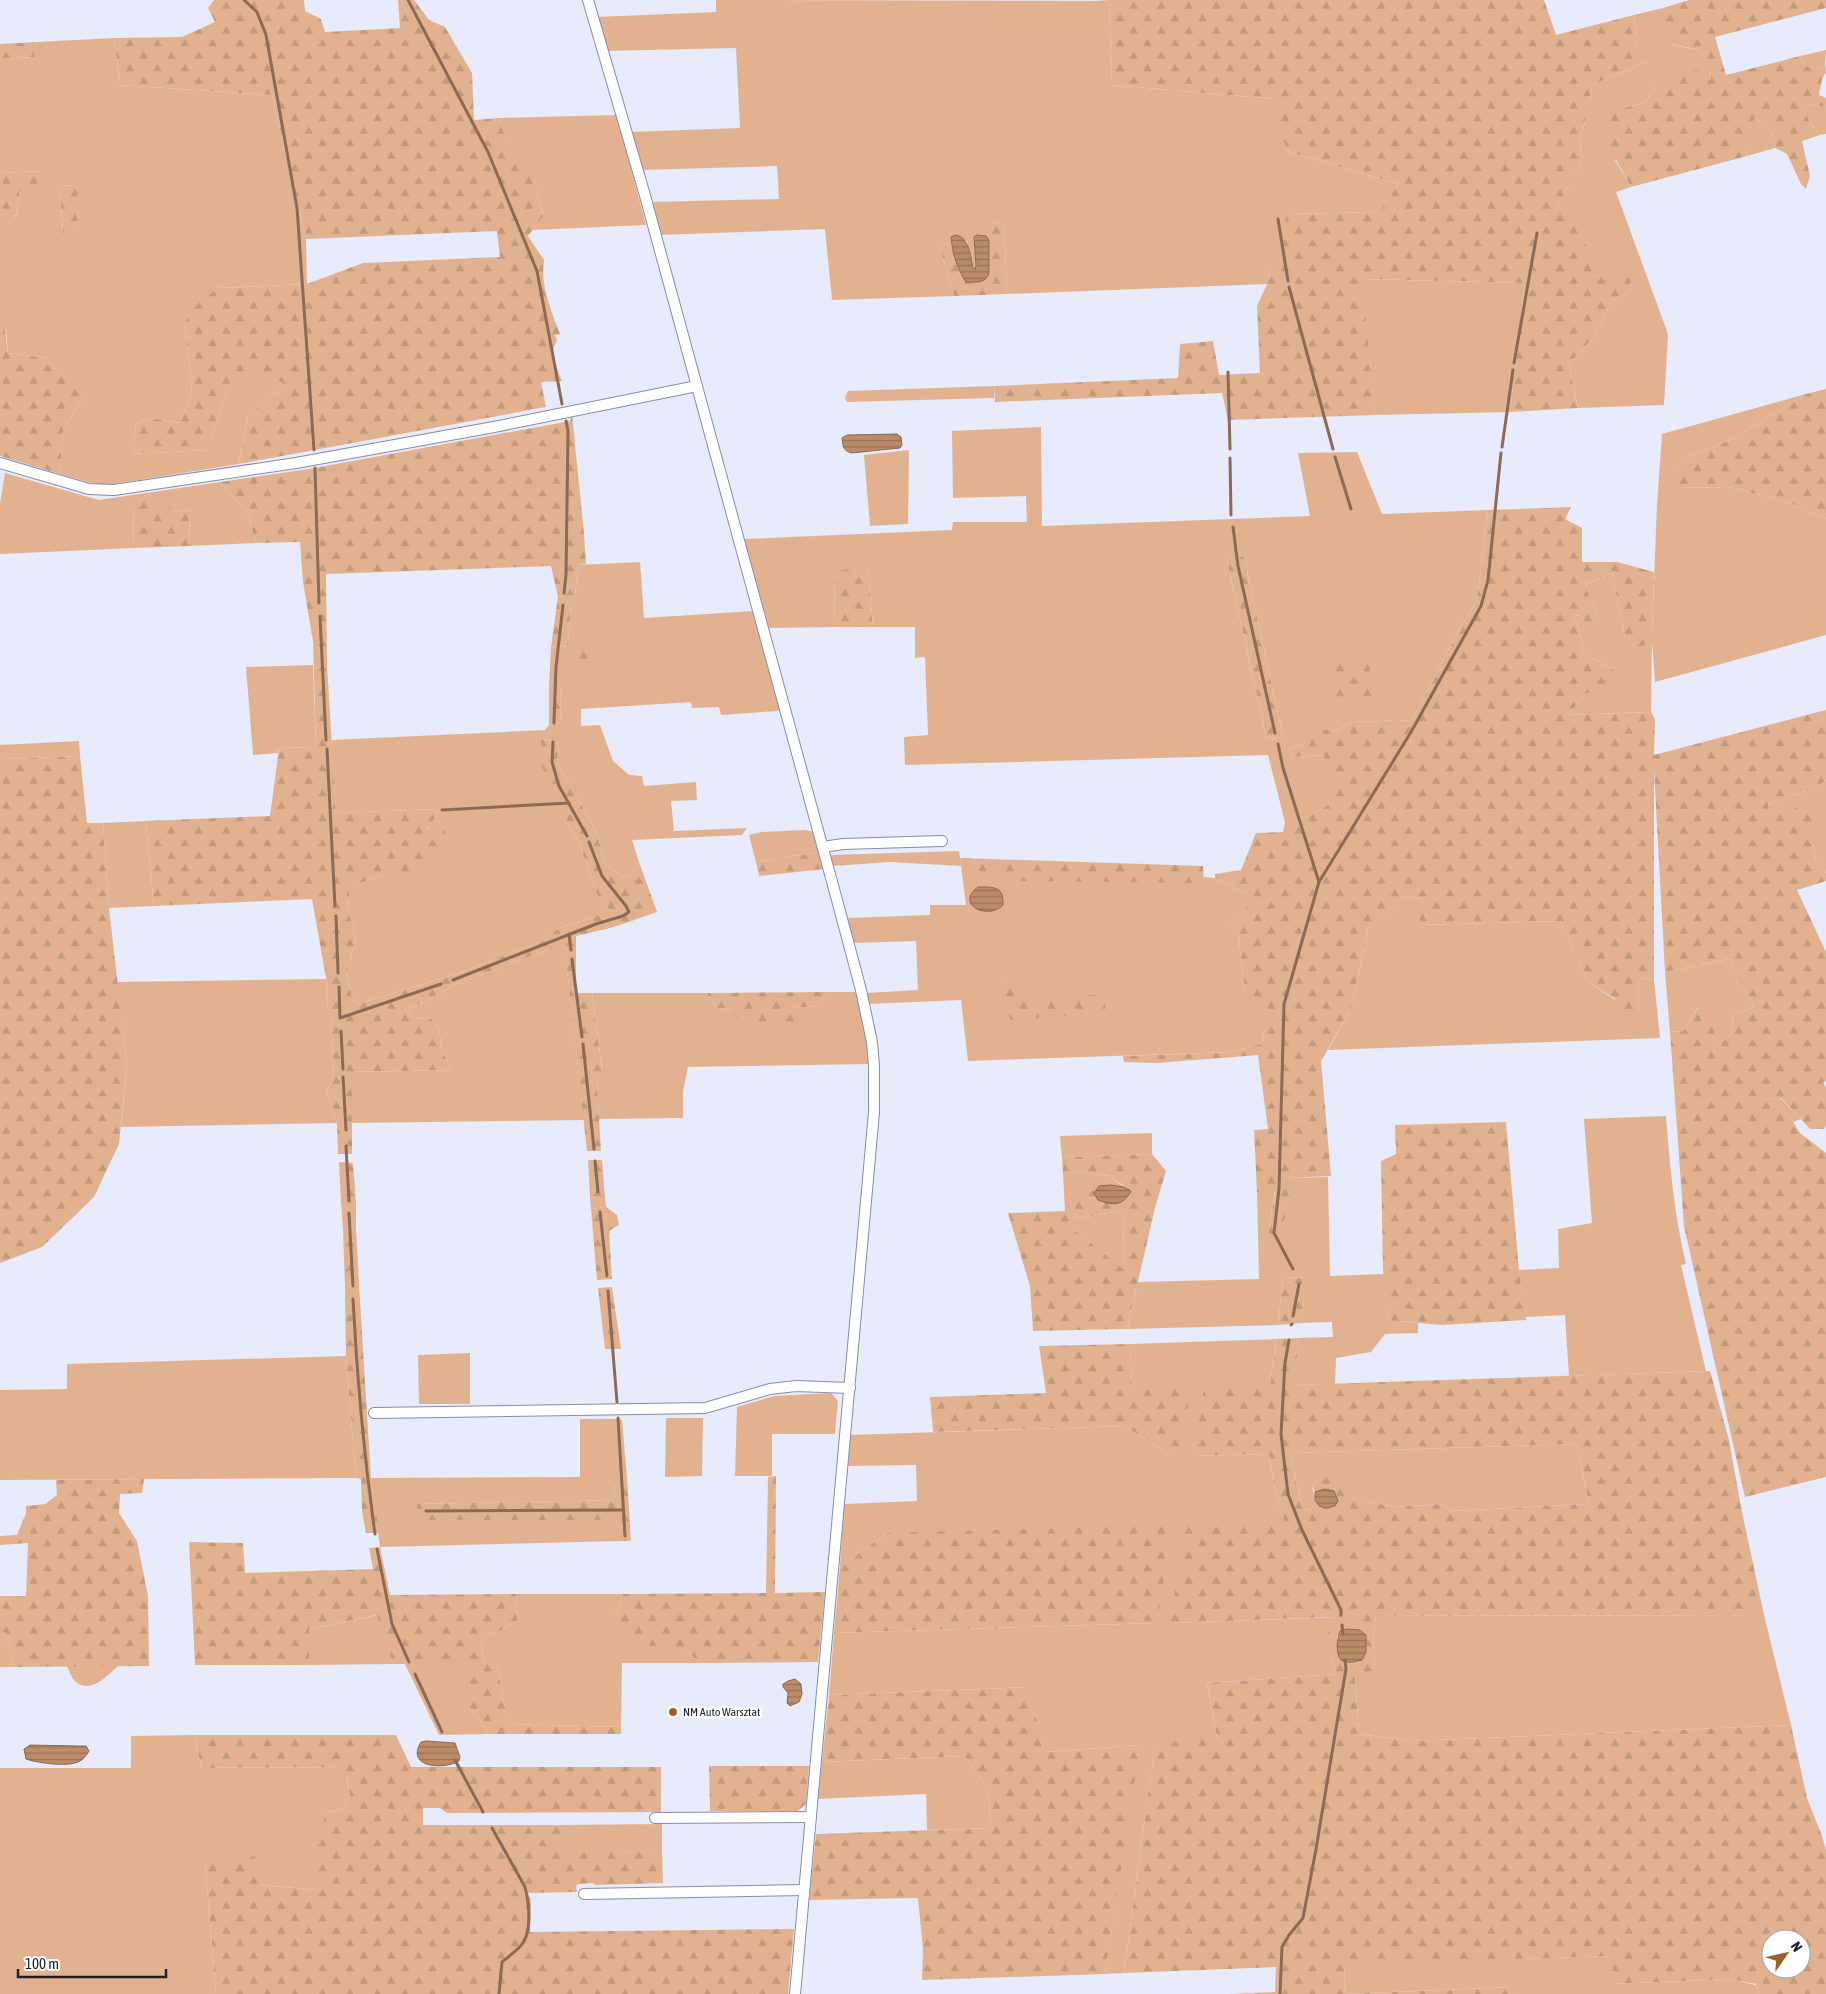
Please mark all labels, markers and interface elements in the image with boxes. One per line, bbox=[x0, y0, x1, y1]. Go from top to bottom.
place label: NM Auto Warsztat bbox=[683, 1705, 761, 1719]
marker: NM Auto Warsztat bbox=[667, 1706, 679, 1718]
north arrow bbox=[1761, 1929, 1811, 1979]
text: N bbox=[1788, 1939, 1806, 1955]
scale bar bbox=[18, 1946, 165, 1978]
text: 100 m bbox=[25, 1955, 59, 1972]

